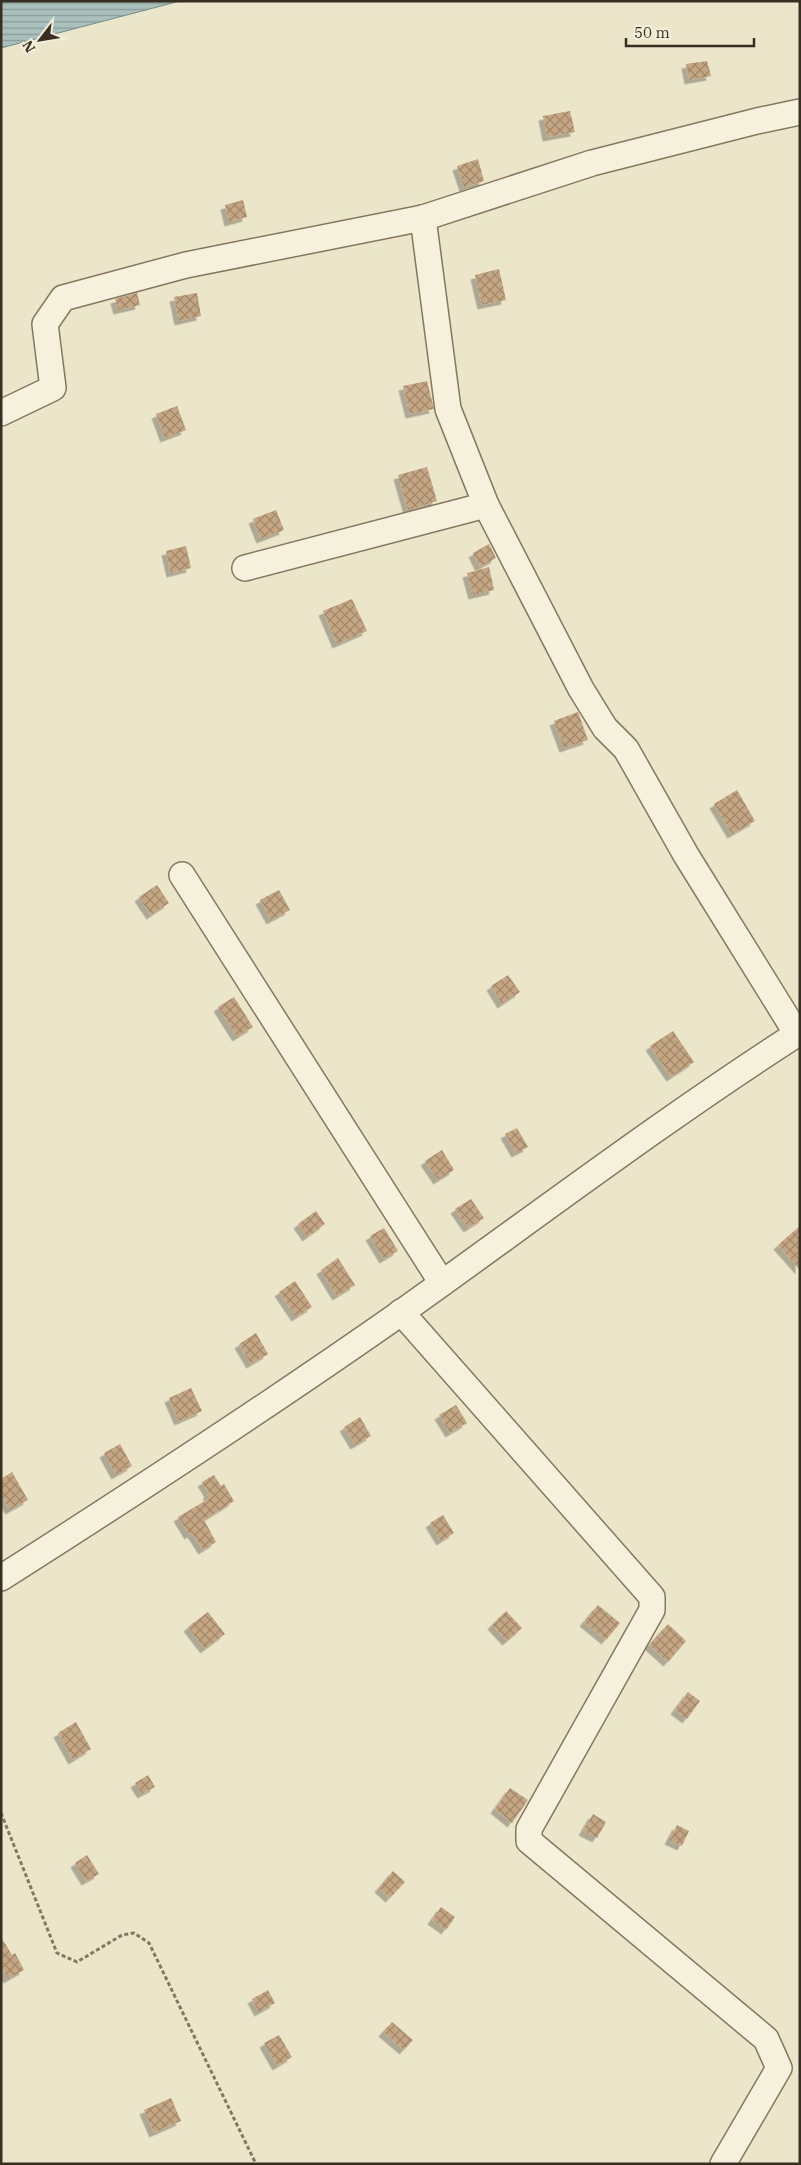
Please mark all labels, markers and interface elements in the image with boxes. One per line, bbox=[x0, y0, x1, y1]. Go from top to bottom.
north arrow bbox=[15, 15, 65, 65]
scale bar bbox=[626, 15, 754, 47]
text: 50 m bbox=[634, 23, 670, 42]
text: N bbox=[18, 37, 39, 56]

